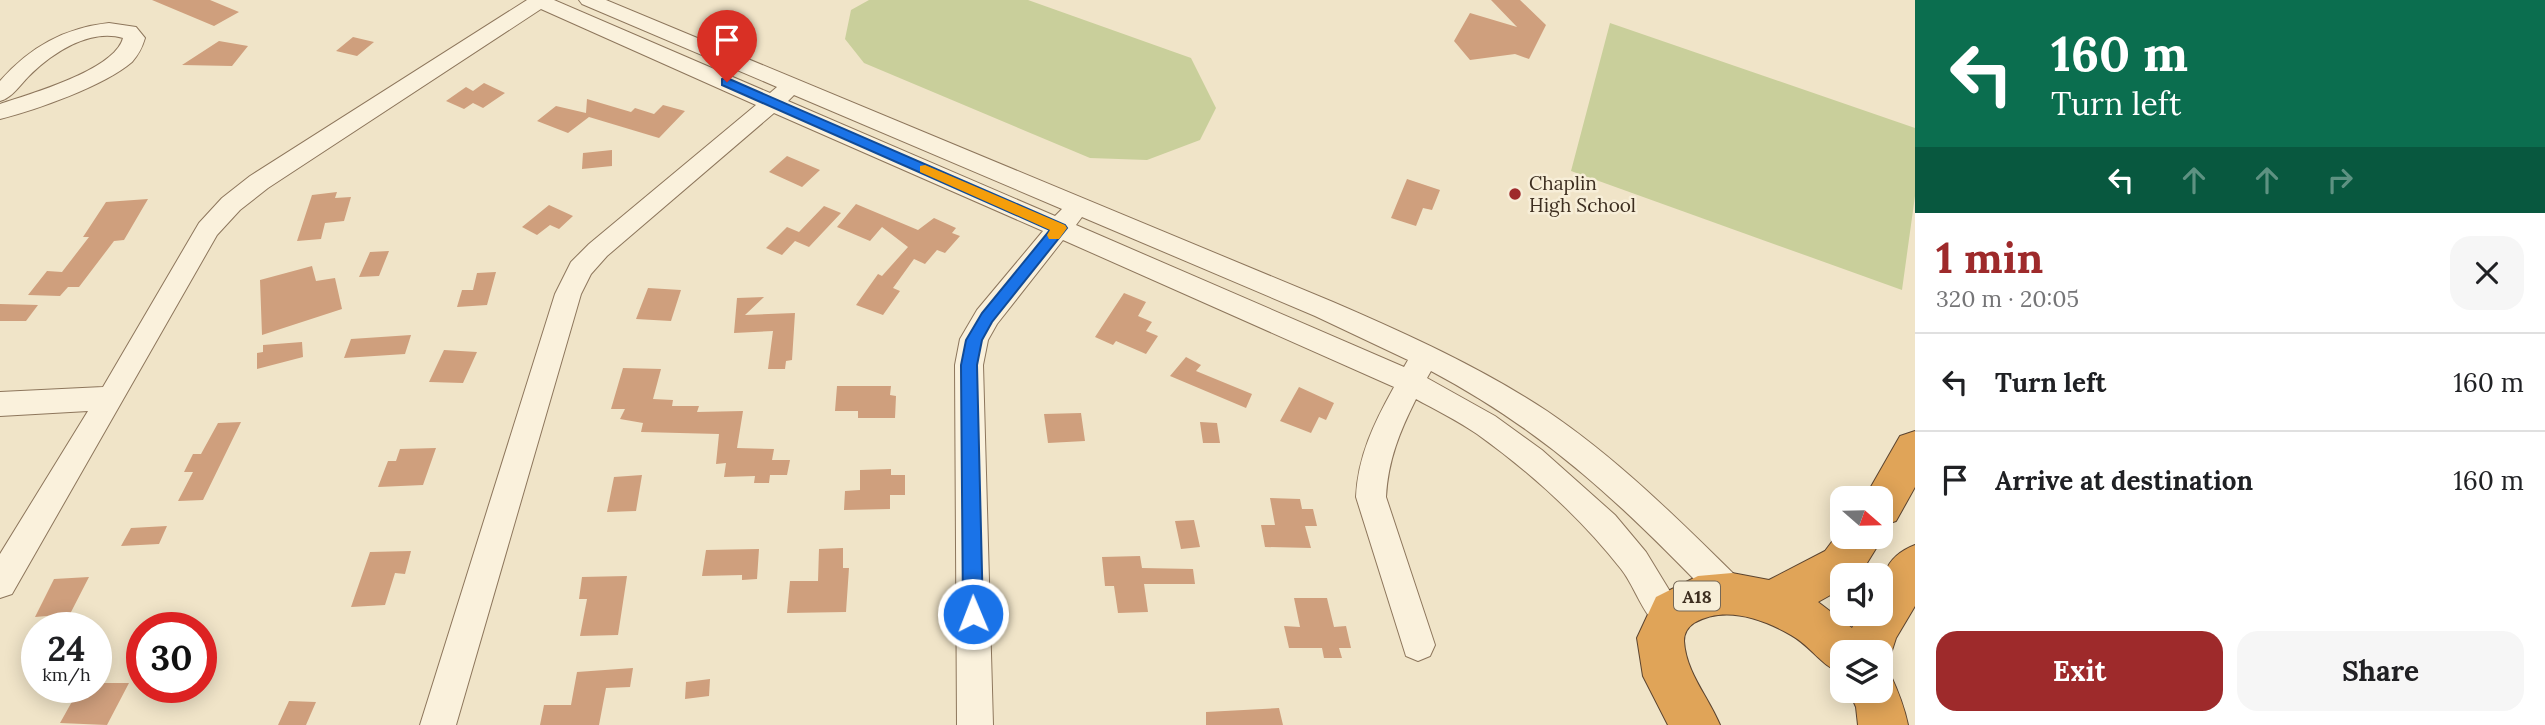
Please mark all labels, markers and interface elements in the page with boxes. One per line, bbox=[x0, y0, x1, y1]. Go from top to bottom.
pin bbox=[697, 10, 757, 82]
icon: arrive bbox=[708, 21, 746, 59]
text: 160 m bbox=[2051, 22, 2188, 84]
icon: left bbox=[1936, 28, 2027, 119]
text: Turn left bbox=[2051, 83, 2181, 124]
icon: left bbox=[2102, 161, 2140, 199]
icon: ahead bbox=[2175, 161, 2213, 199]
icon: ahead bbox=[2248, 161, 2286, 199]
icon: right bbox=[2321, 161, 2359, 199]
place label: Chaplin High School bbox=[1529, 171, 1636, 217]
marker: Chaplin High School bbox=[1507, 186, 1523, 202]
text: 1 min bbox=[1936, 231, 2043, 285]
button: close bbox=[2450, 236, 2524, 310]
text: 320 m · 20:05 bbox=[1936, 284, 2079, 313]
icon: left bbox=[1936, 363, 1974, 401]
text: Turn left bbox=[1995, 366, 2106, 399]
text: 160 m bbox=[2453, 366, 2524, 399]
icon: arrive bbox=[1936, 461, 1974, 499]
text: Arrive at destination bbox=[1995, 464, 2253, 497]
text: 160 m bbox=[2453, 464, 2524, 497]
north arrow bbox=[1830, 486, 1894, 550]
map controls bbox=[1830, 486, 1893, 703]
button: sound bbox=[1830, 563, 1893, 626]
position arrow bbox=[936, 577, 1010, 651]
road number: A18 bbox=[1674, 582, 1720, 610]
speed limit sign: 30 bbox=[126, 612, 217, 703]
text: 24 bbox=[48, 626, 85, 671]
button: Exit bbox=[1936, 631, 2223, 711]
button: Share bbox=[2237, 631, 2524, 711]
button: layers bbox=[1830, 640, 1893, 703]
text: km/h bbox=[42, 663, 91, 686]

